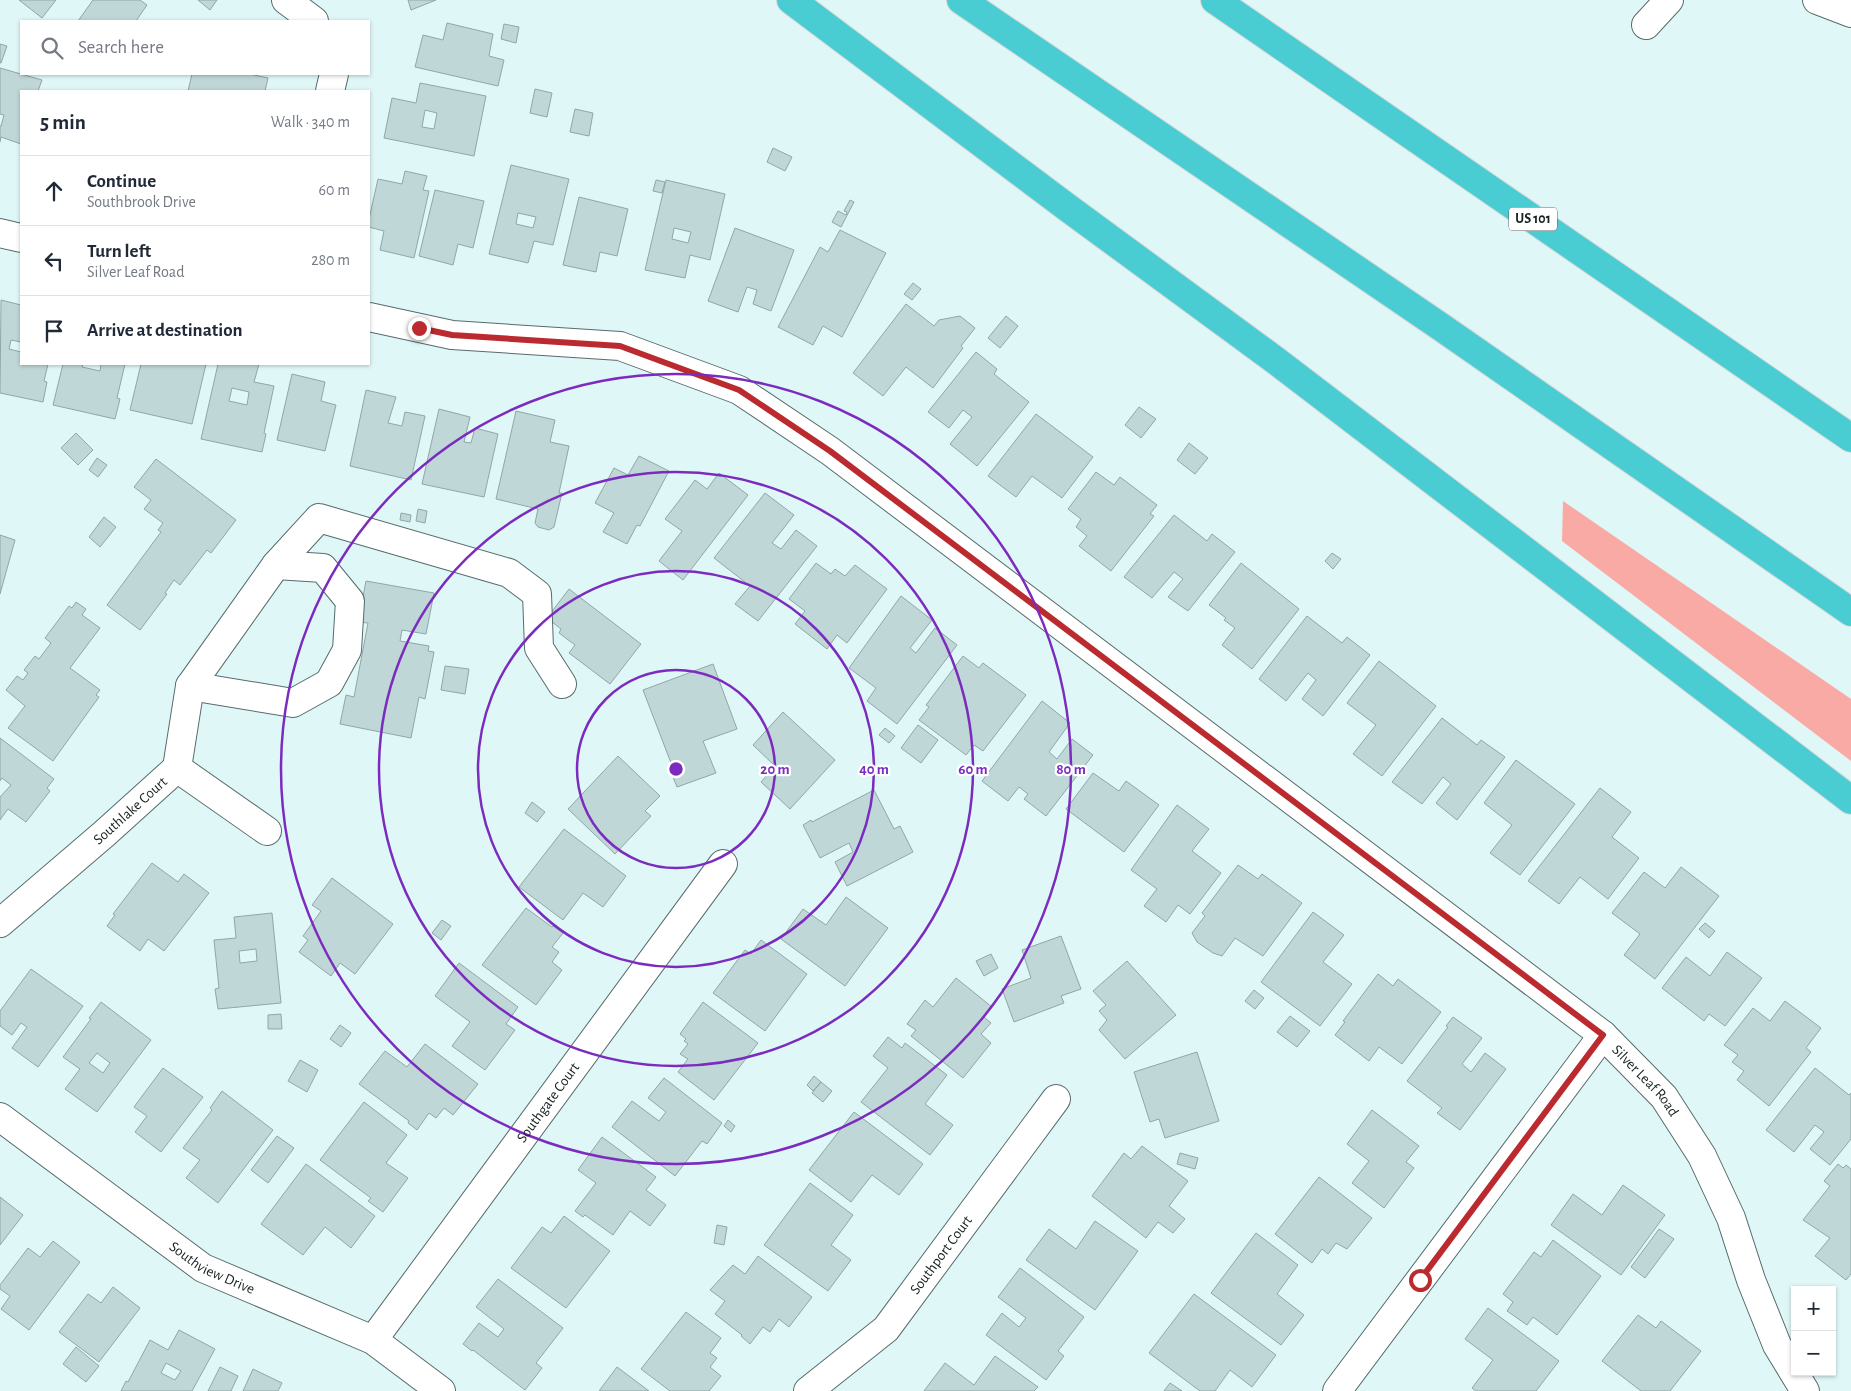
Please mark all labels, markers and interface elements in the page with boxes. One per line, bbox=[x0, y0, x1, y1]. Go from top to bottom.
search box bbox=[20, 20, 370, 75]
icon: search bbox=[38, 34, 66, 62]
text: Search here bbox=[78, 38, 164, 57]
text: 5 min bbox=[40, 112, 86, 133]
text: Walk · 340 m bbox=[271, 114, 350, 130]
text: Continue bbox=[87, 172, 156, 191]
icon: ahead bbox=[40, 177, 68, 205]
text: 60 m bbox=[319, 182, 350, 198]
text: Southbrook Drive bbox=[87, 194, 196, 210]
road number: US 101 bbox=[1509, 208, 1557, 230]
text: Turn left bbox=[87, 242, 151, 261]
icon: left bbox=[40, 247, 68, 275]
text: 280 m bbox=[311, 252, 350, 268]
text: Silver Leaf Road bbox=[87, 264, 184, 280]
icon: arrive bbox=[40, 317, 68, 345]
route end bbox=[408, 317, 431, 340]
text: Arrive at destination bbox=[87, 321, 243, 340]
centre of rings bbox=[667, 760, 685, 778]
text: 20 m bbox=[760, 762, 790, 777]
text: 40 m bbox=[859, 762, 889, 777]
text: 60 m bbox=[958, 762, 988, 777]
text: 80 m bbox=[1056, 762, 1086, 777]
street label: Southlake Court bbox=[90, 774, 170, 847]
street label: Silver Leaf Road bbox=[1609, 1042, 1682, 1119]
street label: Southgate Court bbox=[514, 1060, 582, 1145]
street label: Southport Court bbox=[907, 1213, 975, 1297]
street label: Southview Drive bbox=[167, 1238, 257, 1297]
route start bbox=[1409, 1269, 1432, 1292]
map controls bbox=[1791, 1286, 1836, 1376]
button: + bbox=[1791, 1286, 1836, 1331]
button: − bbox=[1791, 1331, 1836, 1376]

